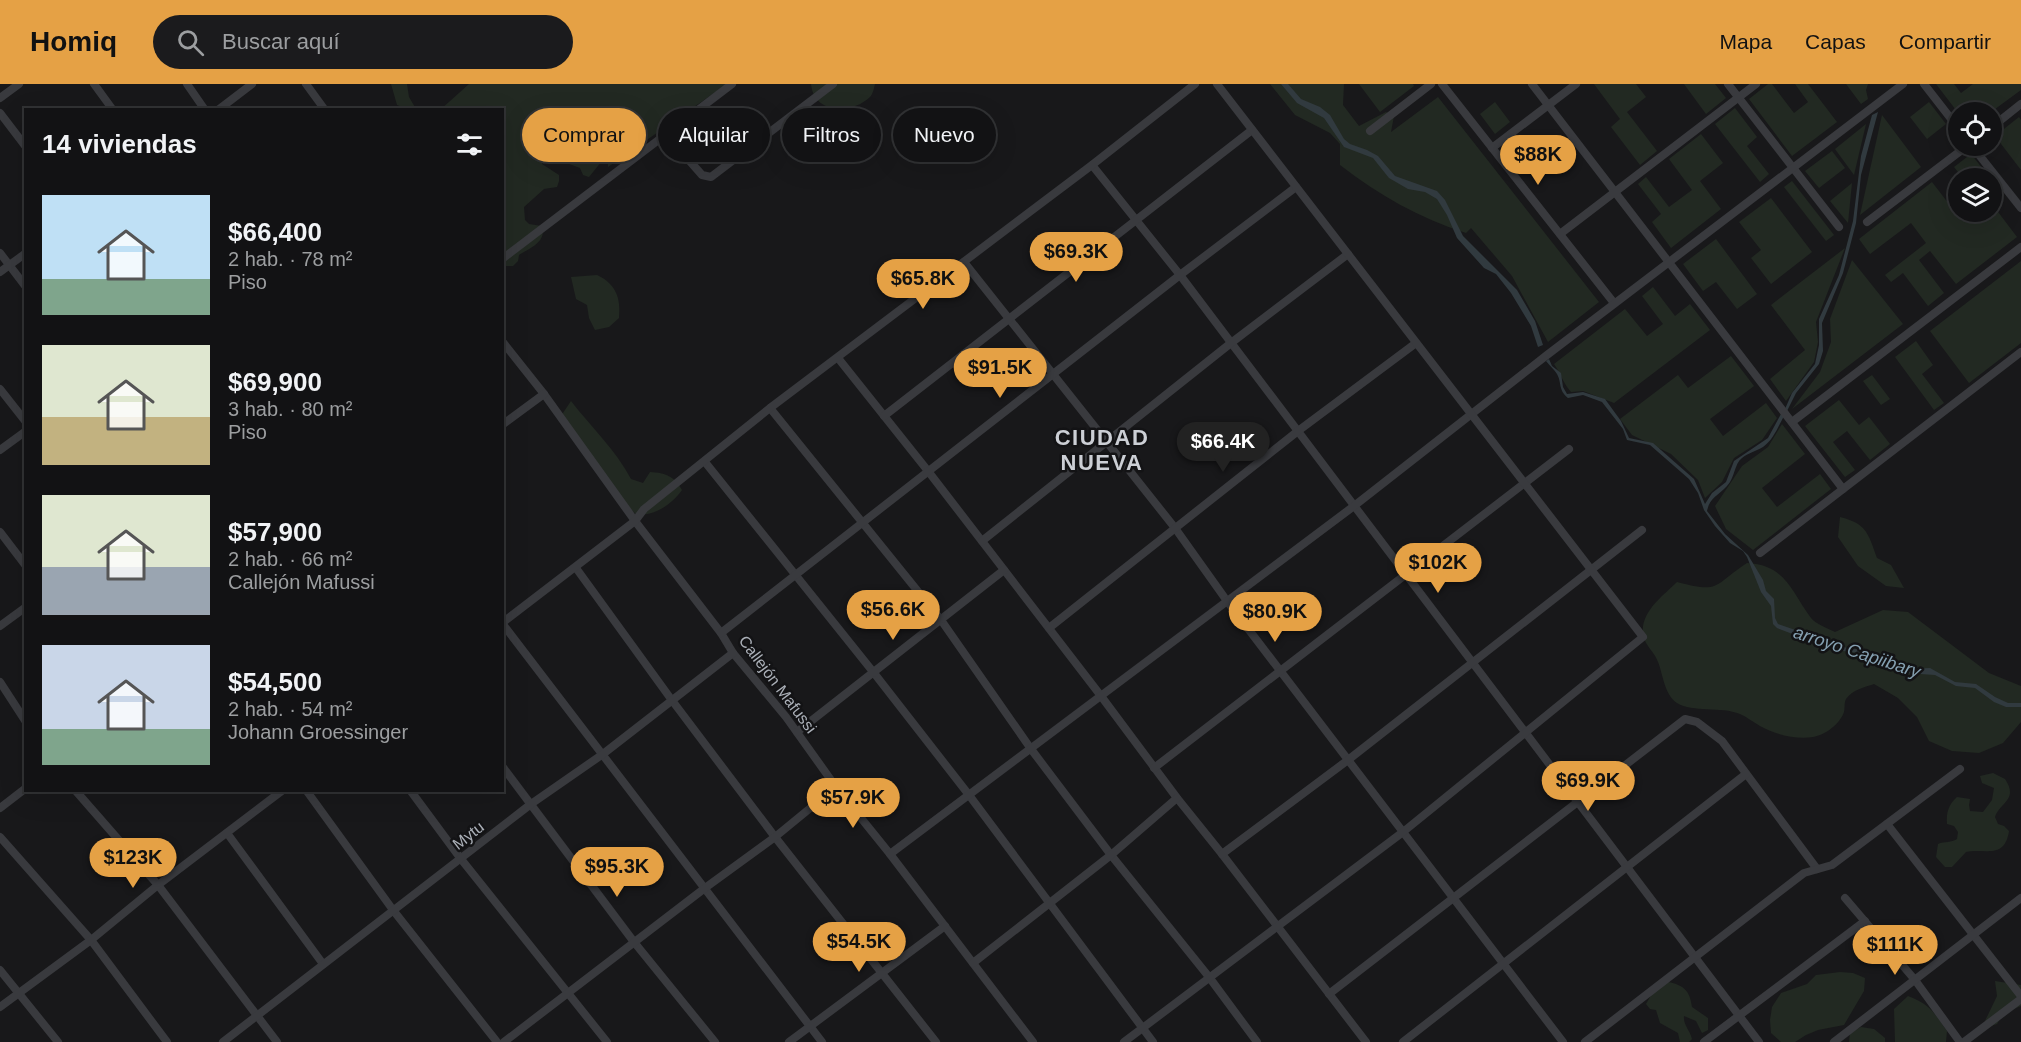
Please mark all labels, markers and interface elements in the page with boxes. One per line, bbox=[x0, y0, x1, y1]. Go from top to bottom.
search box bbox=[153, 15, 573, 69]
text: Homiq bbox=[30, 26, 117, 57]
icon: search bbox=[174, 26, 207, 59]
text: Buscar aquí bbox=[222, 29, 340, 54]
text: Mapa bbox=[1720, 30, 1772, 53]
text: Capas bbox=[1805, 30, 1866, 53]
text: Compartir bbox=[1899, 30, 1991, 53]
map controls bbox=[1948, 102, 2002, 222]
button: locate bbox=[1948, 102, 2002, 156]
chip: Comprar bbox=[522, 108, 646, 162]
chip: Alquilar bbox=[658, 108, 770, 162]
chip: Filtros bbox=[782, 108, 881, 162]
chip: Nuevo bbox=[893, 108, 996, 162]
icon: filters bbox=[453, 128, 486, 161]
text: 14 viviendas bbox=[42, 129, 197, 159]
pin: $88K bbox=[1502, 135, 1574, 186]
text: $88K bbox=[1514, 143, 1562, 165]
button: layers bbox=[1948, 168, 2002, 222]
text: $66,400 bbox=[228, 217, 322, 247]
icon: home bbox=[90, 219, 162, 291]
pin: $69.3K bbox=[1027, 232, 1125, 283]
text: $69.3K bbox=[1044, 240, 1108, 262]
text: 2 hab. · 78 m² bbox=[228, 248, 353, 270]
pin: $65.8K bbox=[874, 259, 972, 310]
text: $65.8K bbox=[891, 267, 955, 289]
text: Piso bbox=[228, 271, 267, 293]
pin: $91.5K bbox=[951, 348, 1049, 399]
text: $91.5K bbox=[968, 356, 1032, 378]
text: $69,900 bbox=[228, 367, 322, 397]
icon: home bbox=[90, 369, 162, 441]
text: 3 hab. · 80 m² bbox=[228, 398, 353, 420]
text: Piso bbox=[228, 421, 267, 443]
pin: $66.4K bbox=[1174, 422, 1272, 473]
district label: CIUDAD NUEVA bbox=[1055, 425, 1149, 475]
text: $66.4K bbox=[1191, 430, 1255, 452]
text: $57,900 bbox=[228, 517, 322, 547]
icon: home bbox=[90, 519, 162, 591]
pin: $102K bbox=[1396, 543, 1480, 594]
text: 2 hab. · 66 m² bbox=[228, 548, 353, 570]
text: $102K bbox=[1409, 551, 1467, 573]
text: Callejón Mafussi bbox=[228, 571, 375, 593]
pin: $56.6K bbox=[844, 590, 942, 641]
pin: $80.9K bbox=[1226, 592, 1324, 643]
text: $56.6K bbox=[861, 598, 925, 620]
text: $80.9K bbox=[1243, 600, 1307, 622]
water label: arroyo Capiibary bbox=[1791, 622, 1924, 682]
street label: Callejón Mafussi bbox=[735, 632, 820, 736]
text: $54,500 bbox=[228, 667, 322, 697]
icon: home bbox=[90, 669, 162, 741]
text: 2 hab. · 54 m² bbox=[228, 698, 353, 720]
text: Johann Groessinger bbox=[228, 721, 408, 743]
pin: $69.9K bbox=[1539, 761, 1637, 812]
text: $69.9K bbox=[1556, 769, 1620, 791]
pin: $57.9K bbox=[804, 778, 902, 829]
text: $57.9K bbox=[821, 786, 885, 808]
street label: Mytu bbox=[449, 818, 487, 853]
pin: $123K bbox=[91, 838, 175, 889]
text: $123K bbox=[104, 846, 162, 868]
pin: $95.3K bbox=[568, 847, 666, 898]
text: $95.3K bbox=[585, 855, 649, 877]
pin: $54.5K bbox=[810, 922, 908, 973]
pin: $111K bbox=[1853, 925, 1937, 976]
text: $54.5K bbox=[827, 930, 891, 952]
text: $111K bbox=[1867, 933, 1923, 955]

